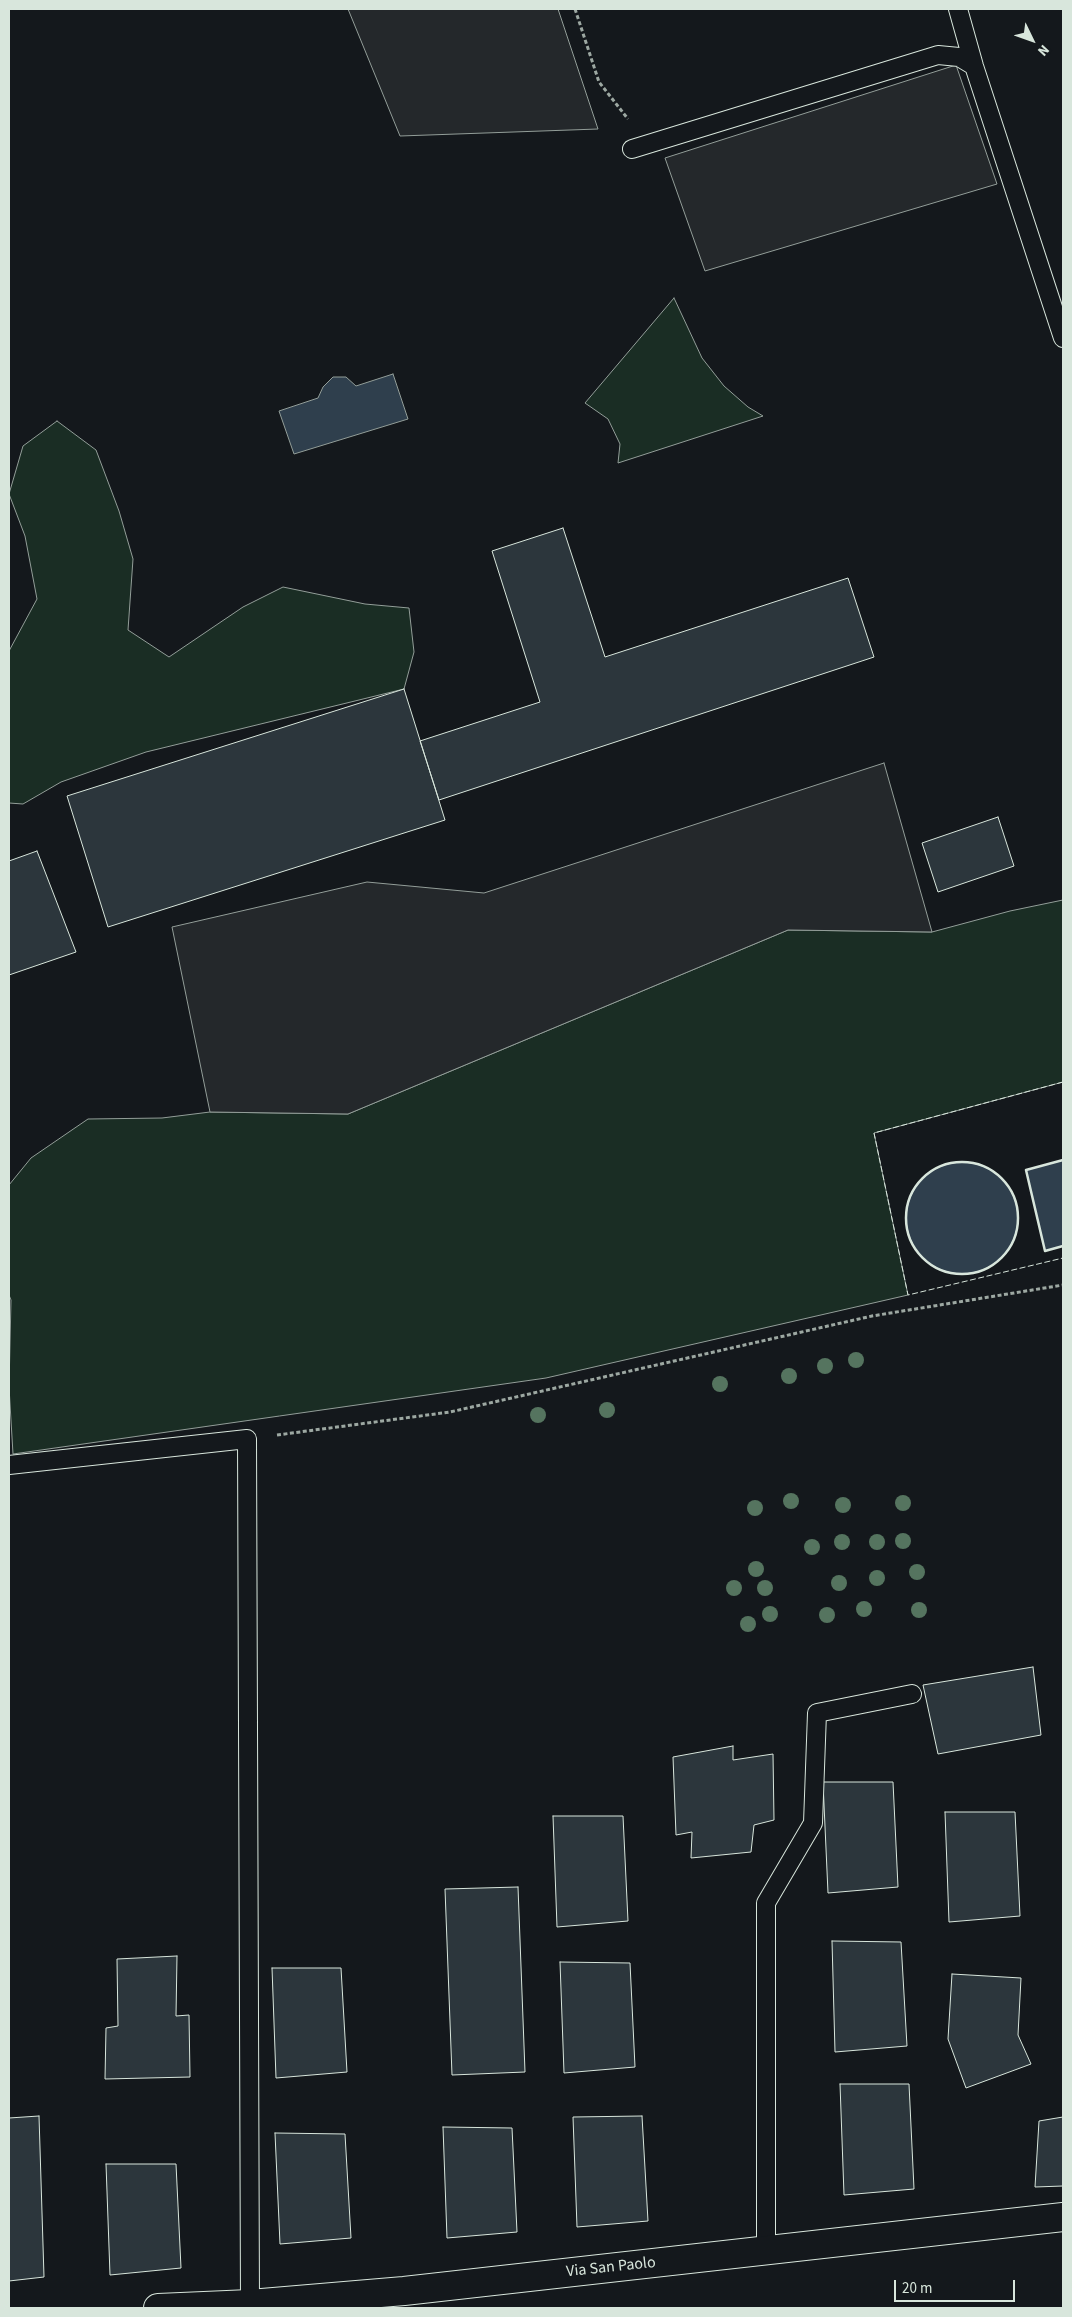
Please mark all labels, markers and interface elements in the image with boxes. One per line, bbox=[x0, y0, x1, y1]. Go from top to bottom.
north arrow bbox=[1007, 15, 1057, 65]
text: N bbox=[1033, 40, 1054, 60]
street label: Via San Paolo bbox=[565, 2254, 657, 2282]
scale bar bbox=[897, 2270, 1018, 2302]
text: 20 m bbox=[902, 2278, 932, 2299]

